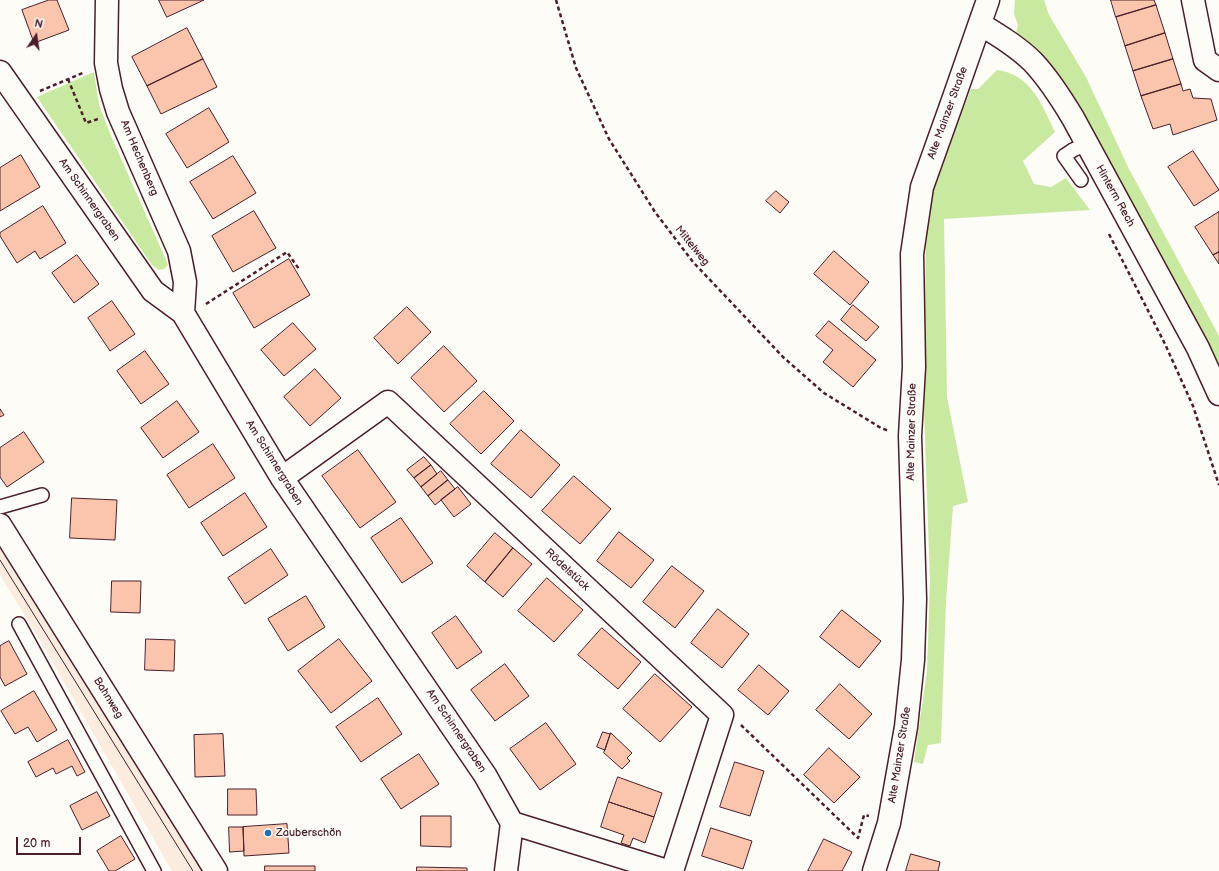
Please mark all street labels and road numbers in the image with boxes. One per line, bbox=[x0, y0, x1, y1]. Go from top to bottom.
street label: Alte Mainzer Straße bbox=[925, 65, 971, 161]
street label: Am Hechenberg bbox=[117, 118, 161, 198]
street label: Am Schinnergraben bbox=[56, 156, 122, 244]
street label: Hinterm Rech bbox=[1093, 163, 1137, 229]
street label: Mittelweg bbox=[672, 223, 712, 269]
street label: Alte Mainzer Straße bbox=[905, 383, 919, 481]
street label: Am Schinnergraben bbox=[242, 418, 306, 508]
street label: Rödelstück bbox=[542, 546, 592, 594]
street label: Bahnweg bbox=[90, 675, 126, 721]
street label: Am Schinnergraben bbox=[423, 687, 489, 775]
street label: Alte Mainzer Straße bbox=[886, 706, 914, 804]

